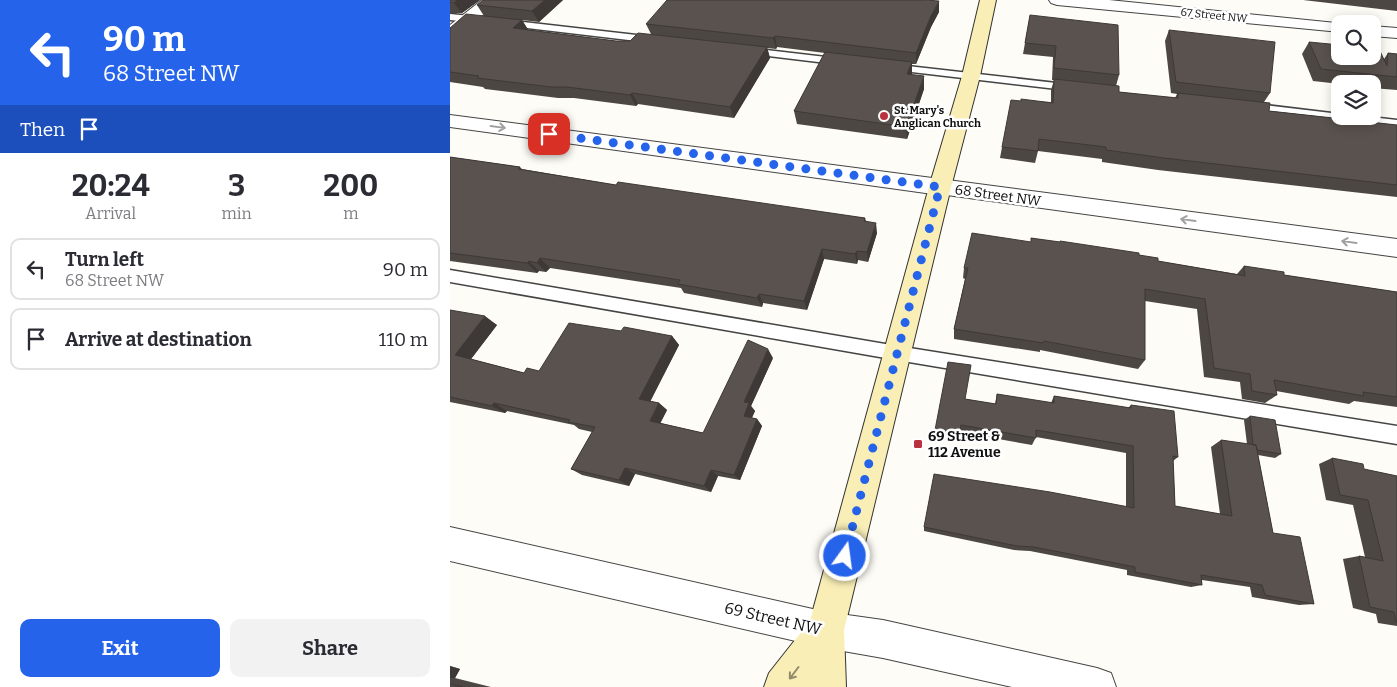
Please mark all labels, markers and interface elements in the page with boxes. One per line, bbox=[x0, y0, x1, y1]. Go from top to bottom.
street label: 67 Street NW bbox=[1180, 6, 1249, 26]
map controls bbox=[1331, 15, 1381, 125]
button: search bbox=[1331, 15, 1381, 65]
text: 90 m bbox=[103, 18, 186, 60]
icon: left bbox=[20, 20, 85, 85]
text: 68 Street NW bbox=[103, 60, 239, 87]
button: layers bbox=[1331, 75, 1381, 125]
place label: St. Mary's Anglican Church bbox=[894, 104, 981, 130]
marker: St. Mary's Anglican Church bbox=[878, 110, 890, 122]
pin bbox=[528, 113, 570, 155]
icon: arrive bbox=[75, 115, 103, 143]
text: Then bbox=[20, 118, 65, 141]
icon: arrive bbox=[535, 120, 563, 148]
one-way arrow bbox=[490, 123, 506, 133]
text: 20:24 bbox=[72, 168, 150, 204]
text: 3 bbox=[228, 168, 245, 204]
text: 200 bbox=[323, 168, 378, 204]
street label: 68 Street NW bbox=[954, 181, 1043, 210]
text: Arrival bbox=[85, 204, 136, 223]
text: min bbox=[221, 204, 252, 223]
text: m bbox=[343, 204, 358, 223]
one-way arrow bbox=[1180, 215, 1196, 225]
one-way arrow bbox=[1341, 237, 1357, 247]
text: Turn left bbox=[65, 248, 144, 271]
icon: left bbox=[22, 255, 50, 283]
text: 90 m bbox=[383, 258, 428, 281]
text: 68 Street NW bbox=[65, 271, 164, 290]
icon: arrive bbox=[22, 325, 50, 353]
text: Arrive at destination bbox=[65, 328, 252, 351]
text: 110 m bbox=[378, 328, 428, 351]
place label: 69 Street & 112 Avenue bbox=[928, 428, 1001, 461]
marker: 69 Street & 112 Avenue bbox=[912, 438, 924, 450]
position arrow bbox=[818, 529, 870, 581]
street label: 69 Street NW bbox=[723, 598, 824, 639]
button: Exit bbox=[20, 619, 220, 677]
button: Share bbox=[230, 619, 430, 677]
one-way arrow bbox=[789, 666, 799, 680]

